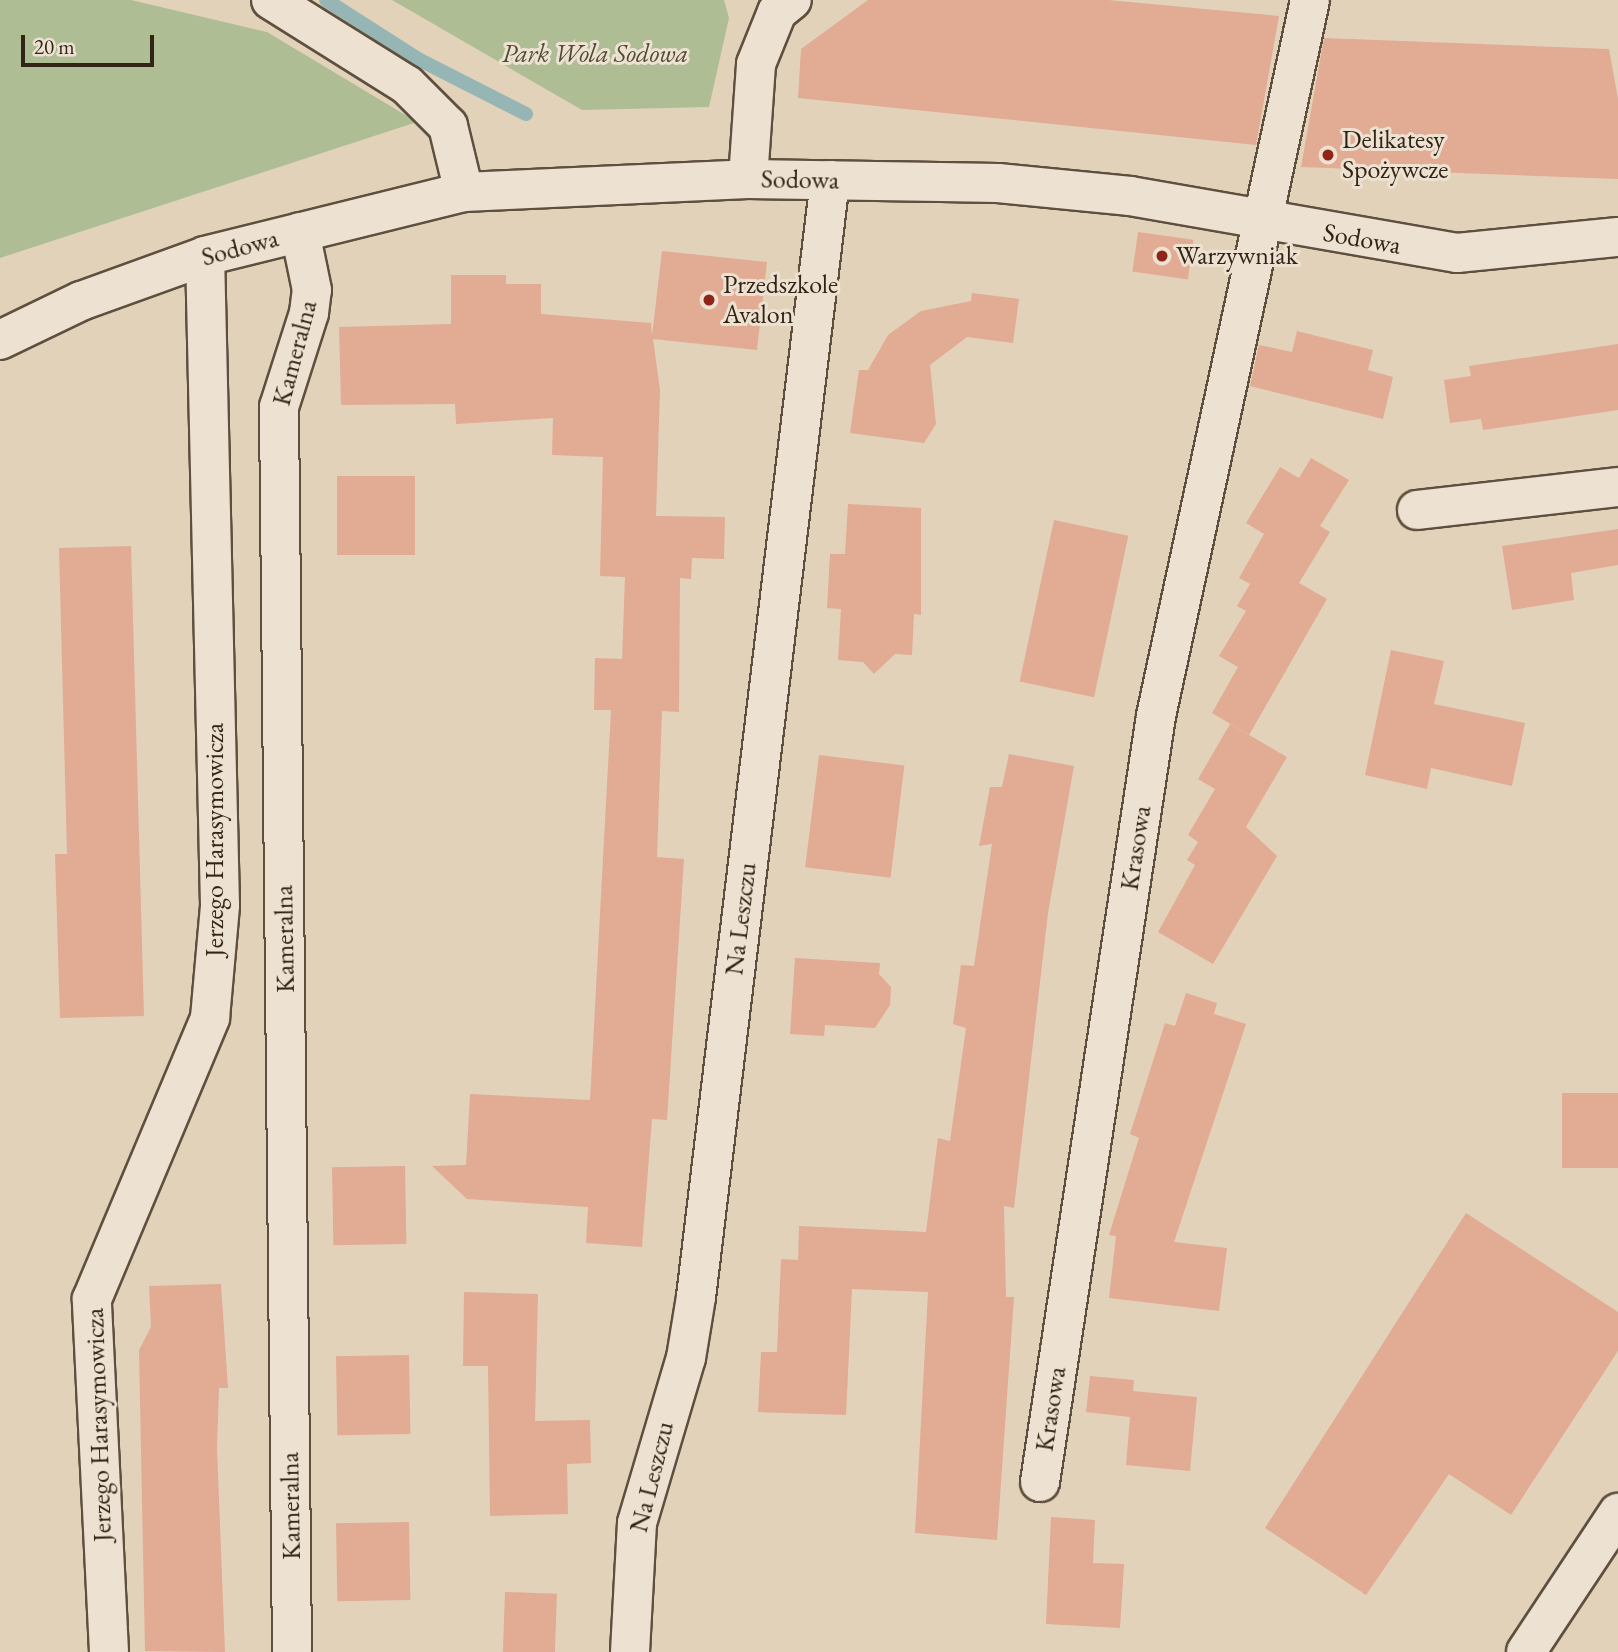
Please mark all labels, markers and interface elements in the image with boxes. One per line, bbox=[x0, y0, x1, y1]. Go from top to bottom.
scale bar bbox=[24, 21, 158, 65]
text: 20 m bbox=[34, 33, 75, 60]
park label: Park Wola Sodowa bbox=[502, 38, 688, 70]
place label: Delikatesy Spożywcze bbox=[1342, 124, 1448, 186]
marker: Delikatesy Spożywcze bbox=[1320, 147, 1336, 163]
street label: Sodowa bbox=[761, 164, 839, 196]
street label: Sodowa bbox=[1321, 217, 1403, 261]
street label: Sodowa bbox=[198, 223, 282, 273]
place label: Warzywniak bbox=[1176, 240, 1298, 272]
marker: Warzywniak bbox=[1154, 248, 1170, 264]
place label: Przedszkole Avalon bbox=[723, 269, 838, 330]
marker: Przedszkole Avalon bbox=[701, 292, 717, 308]
street label: Kameralna bbox=[266, 297, 324, 409]
street label: Jerzego Harasymowicza bbox=[199, 723, 231, 957]
street label: Krasowa bbox=[1114, 803, 1158, 893]
street label: Na Leszczu bbox=[719, 861, 763, 977]
street label: Kameralna bbox=[268, 885, 302, 993]
street label: Jerzego Harasymowicza bbox=[79, 1308, 119, 1542]
street label: Krasowa bbox=[1029, 1364, 1073, 1454]
street label: Na Leszczu bbox=[623, 1418, 681, 1536]
street label: Kameralna bbox=[274, 1452, 308, 1560]

